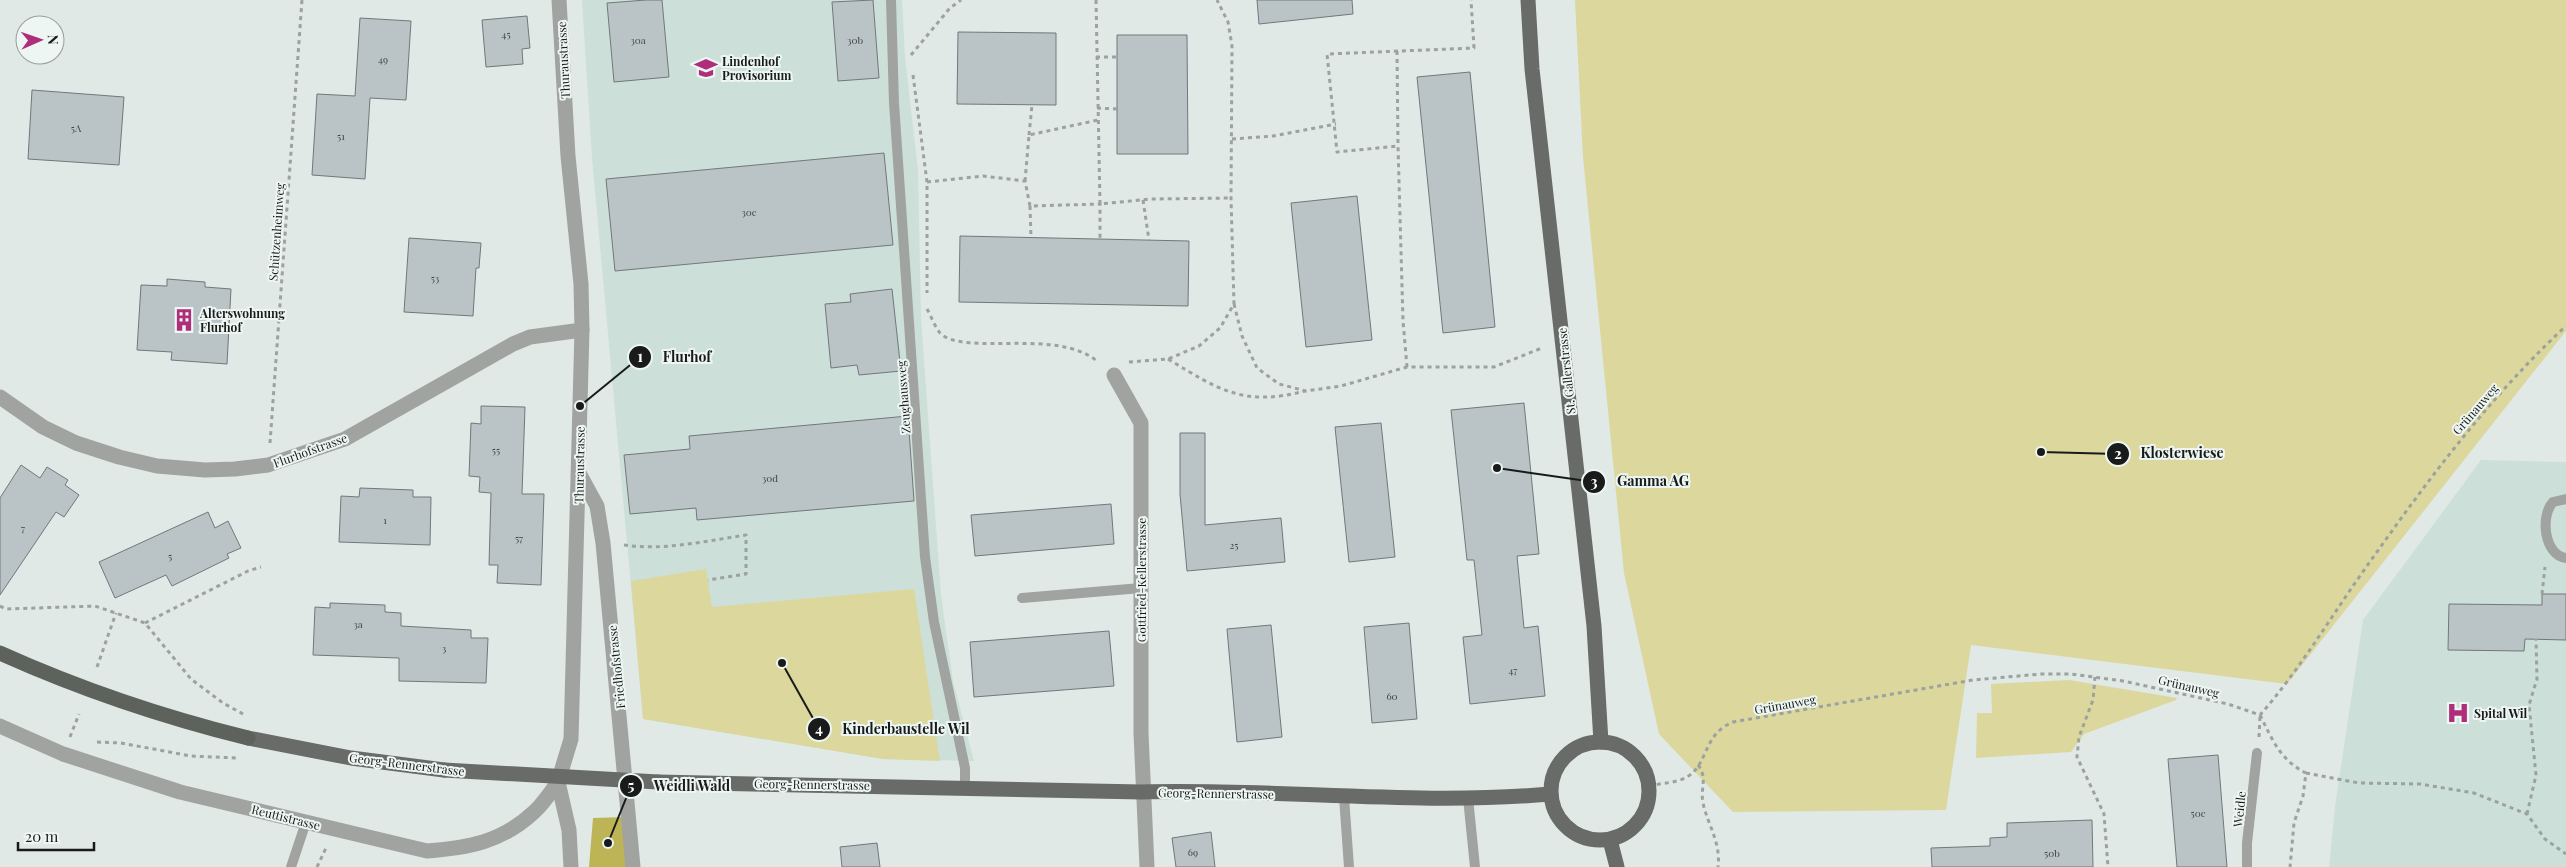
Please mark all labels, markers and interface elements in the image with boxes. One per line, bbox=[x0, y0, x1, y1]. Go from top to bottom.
north arrow bbox=[15, 15, 65, 65]
street label: Thuraustrasse bbox=[553, 21, 573, 99]
house number: 45 bbox=[501, 27, 511, 41]
house number: 30a bbox=[630, 33, 646, 47]
house number: 30b bbox=[847, 33, 863, 47]
text: N bbox=[44, 34, 63, 45]
house number: 49 bbox=[378, 52, 388, 66]
place label: Lindenhof Provisorium bbox=[722, 53, 792, 83]
school or university icon: Lindenhof Provisorium bbox=[693, 55, 719, 81]
house number: 5A bbox=[71, 121, 82, 135]
house number: 51 bbox=[337, 129, 345, 143]
street label: Schützenheimweg bbox=[265, 182, 287, 282]
house number: 30c bbox=[741, 205, 757, 219]
house number: 53 bbox=[431, 271, 440, 285]
place label: Alterswohnung Flurhof bbox=[199, 305, 285, 335]
building icon: Alterswohnung Flurhof bbox=[171, 307, 197, 333]
street label: St. Gallerstrasse bbox=[1553, 327, 1579, 415]
callout: Flurhof bbox=[627, 343, 721, 372]
text: 1 bbox=[637, 346, 643, 366]
text: Flurhof bbox=[663, 347, 712, 366]
street label: Zeughausweg bbox=[892, 359, 914, 434]
street label: Grünauweg bbox=[2448, 380, 2502, 438]
street label: Thuraustrasse bbox=[570, 426, 588, 504]
street label: Flurhofstrasse bbox=[271, 429, 349, 471]
callout: Klosterwiese bbox=[2105, 439, 2233, 468]
house number: 55 bbox=[492, 443, 500, 457]
text: 2 bbox=[2114, 443, 2122, 463]
text: Klosterwiese bbox=[2141, 443, 2223, 462]
callout: Gamma AG bbox=[1581, 467, 1699, 496]
house number: 30d bbox=[762, 471, 778, 485]
text: 3 bbox=[1590, 471, 1598, 491]
text: Gamma AG bbox=[1617, 471, 1689, 490]
house number: 1 bbox=[383, 513, 387, 527]
street label: Gottfried-Kellerstrasse bbox=[1133, 518, 1149, 642]
house number: 7 bbox=[21, 521, 25, 535]
house number: 57 bbox=[515, 531, 523, 545]
house number: 25 bbox=[1230, 538, 1238, 552]
house number: 5 bbox=[168, 549, 172, 563]
house number: 3a bbox=[353, 617, 363, 631]
street label: Friedhofstrasse bbox=[604, 624, 628, 710]
house number: 3 bbox=[442, 641, 447, 655]
house number: 47 bbox=[1509, 663, 1517, 677]
street label: Grünauweg bbox=[2157, 671, 2222, 701]
house number: 60 bbox=[1386, 689, 1398, 703]
street label: Grünauweg bbox=[1753, 691, 1818, 717]
hospital icon: Spital Wil bbox=[2445, 700, 2471, 726]
place label: Spital Wil bbox=[2474, 705, 2528, 721]
callout: Kinderbaustelle Wil bbox=[807, 715, 980, 744]
text: 4 bbox=[815, 718, 823, 738]
text: Kinderbaustelle Wil bbox=[842, 719, 970, 738]
street label: Georg-Rennerstrasse bbox=[348, 749, 466, 779]
callout: Weidli Wald bbox=[619, 771, 741, 800]
text: 5 bbox=[628, 775, 635, 795]
street label: Georg-Rennerstrasse bbox=[754, 775, 870, 793]
text: Weidli Wald bbox=[653, 776, 731, 795]
street label: Georg-Rennerstrasse bbox=[1158, 784, 1274, 802]
street label: Weidle bbox=[2229, 790, 2249, 829]
street label: Reuttistrasse bbox=[250, 801, 322, 833]
house number: 50c bbox=[2190, 806, 2206, 820]
scale bar bbox=[18, 820, 94, 852]
text: 20 m bbox=[25, 826, 59, 846]
house number: 69 bbox=[1188, 845, 1198, 859]
house number: 50b bbox=[2044, 846, 2060, 860]

